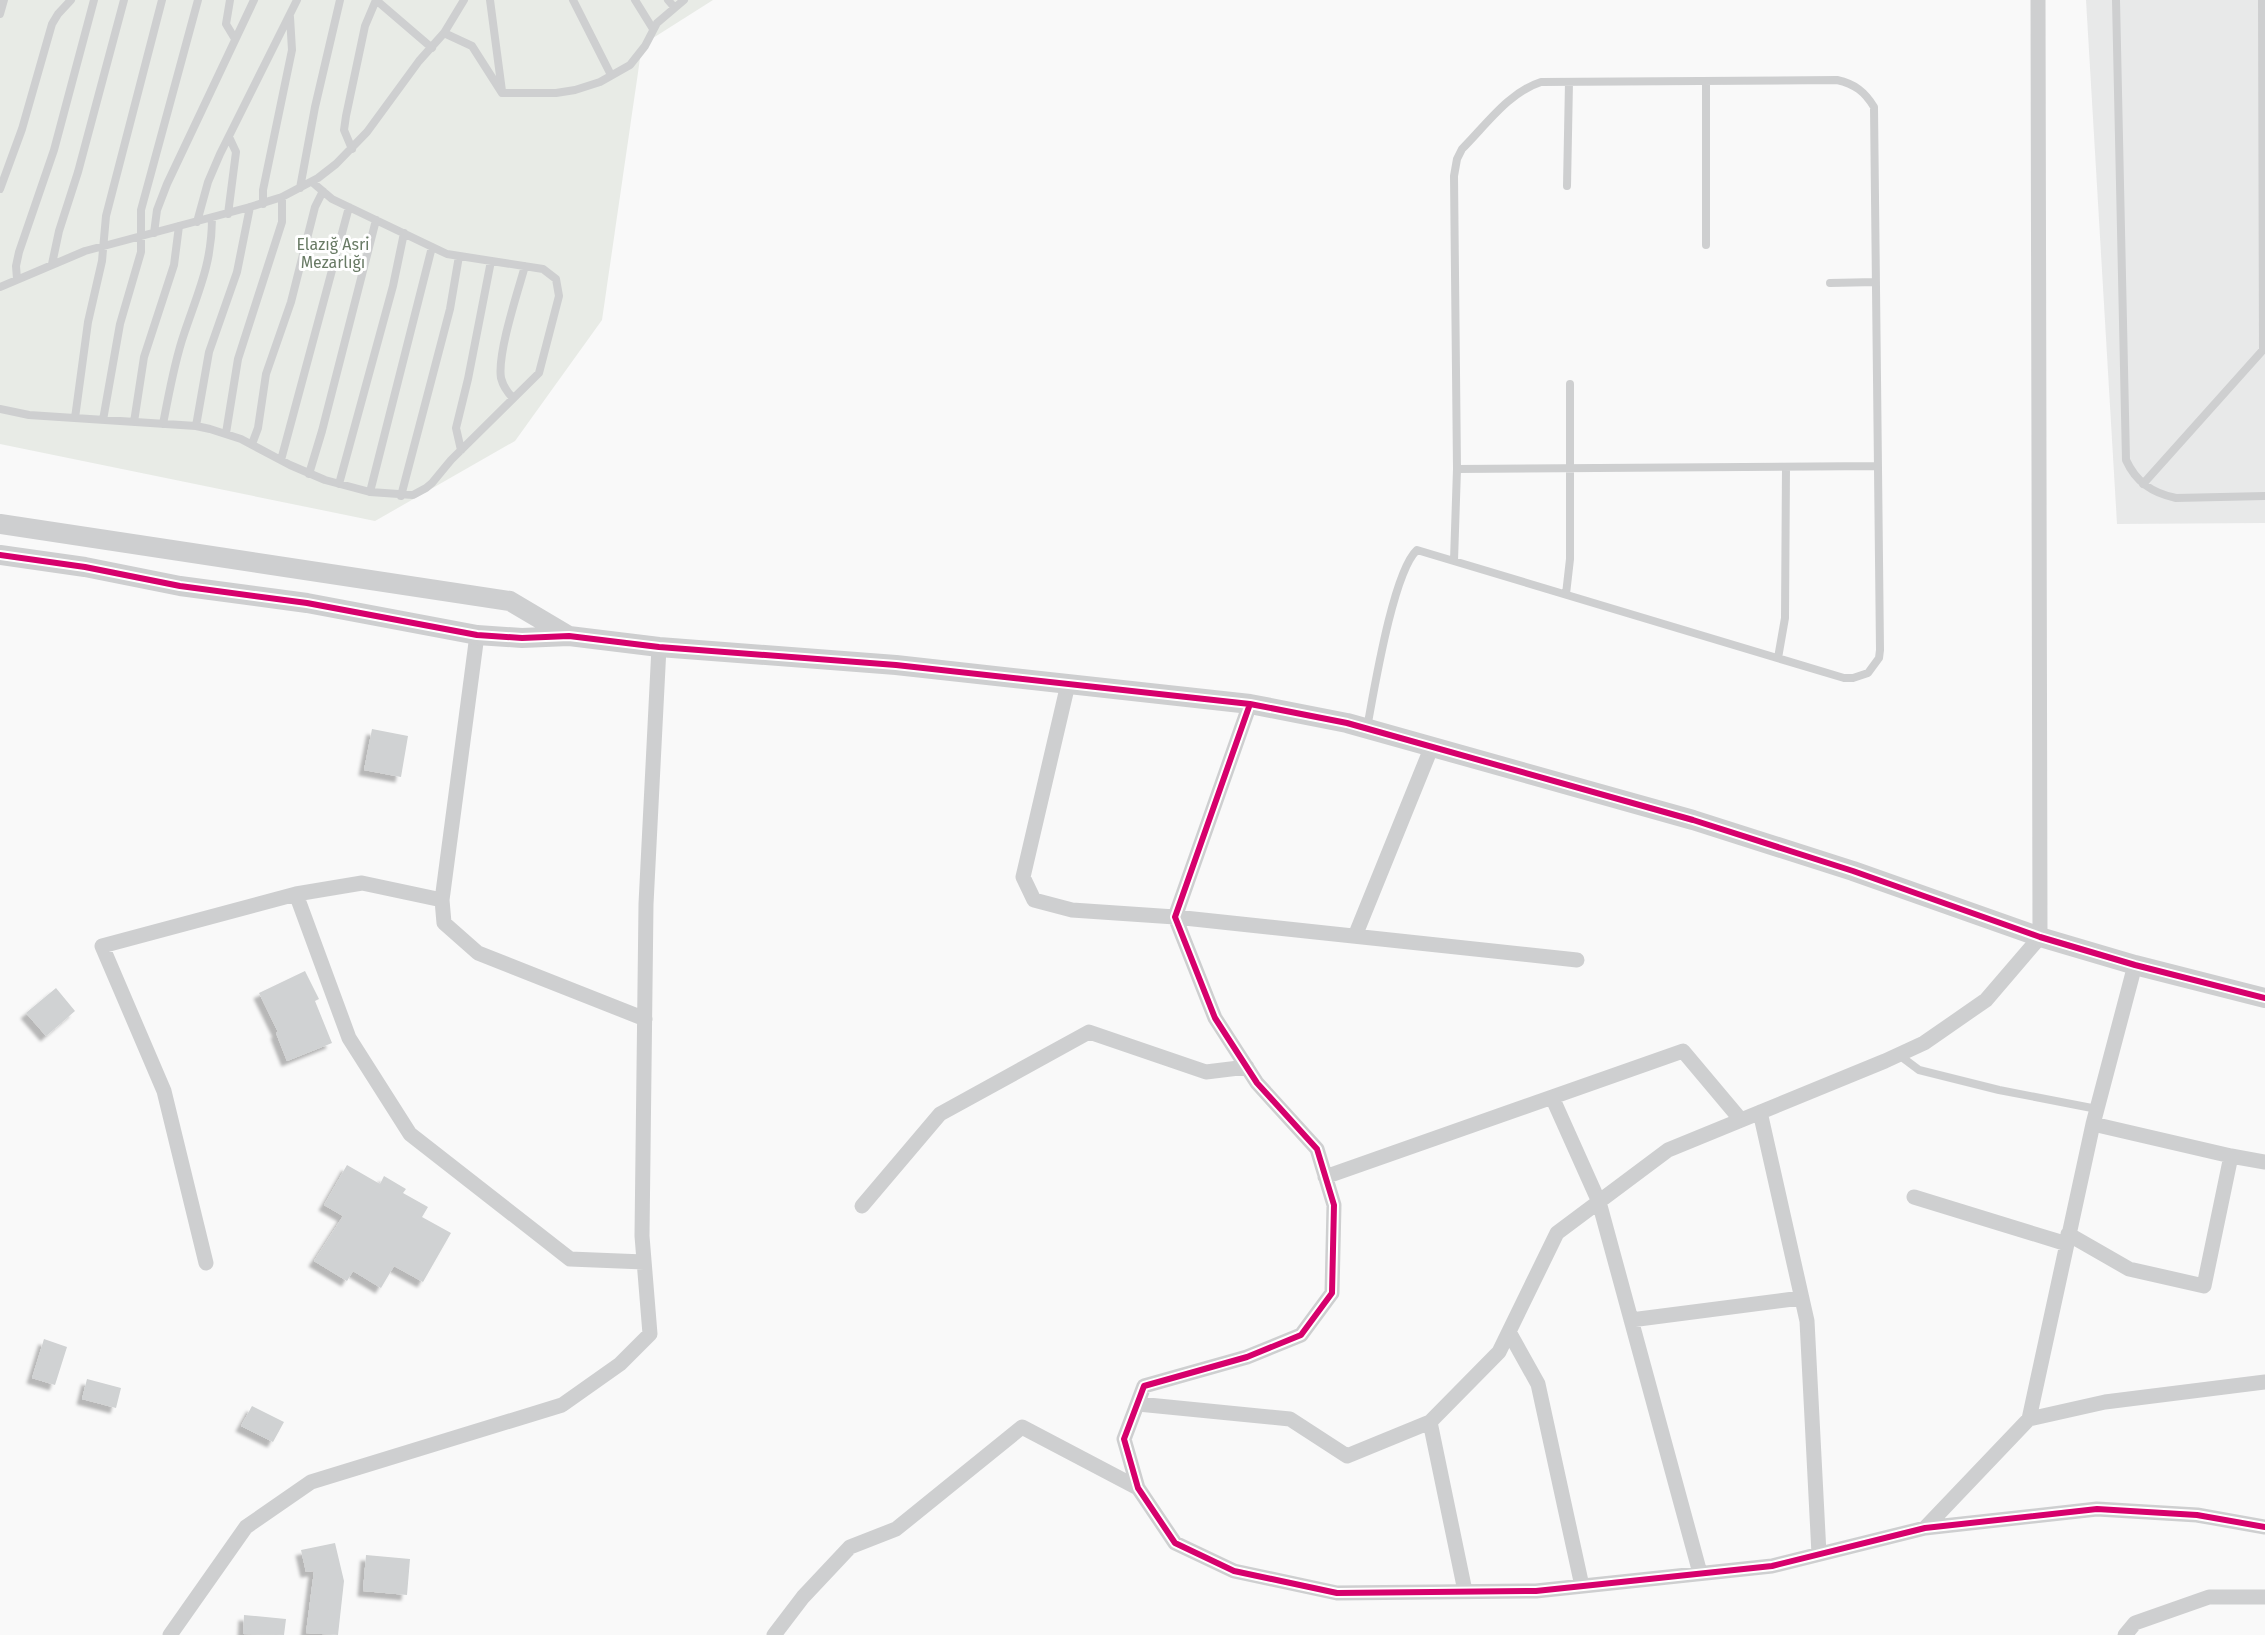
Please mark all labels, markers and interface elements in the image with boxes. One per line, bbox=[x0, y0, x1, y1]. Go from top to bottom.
park label: Elazığ Asri Mezarlığı bbox=[296, 235, 370, 272]

